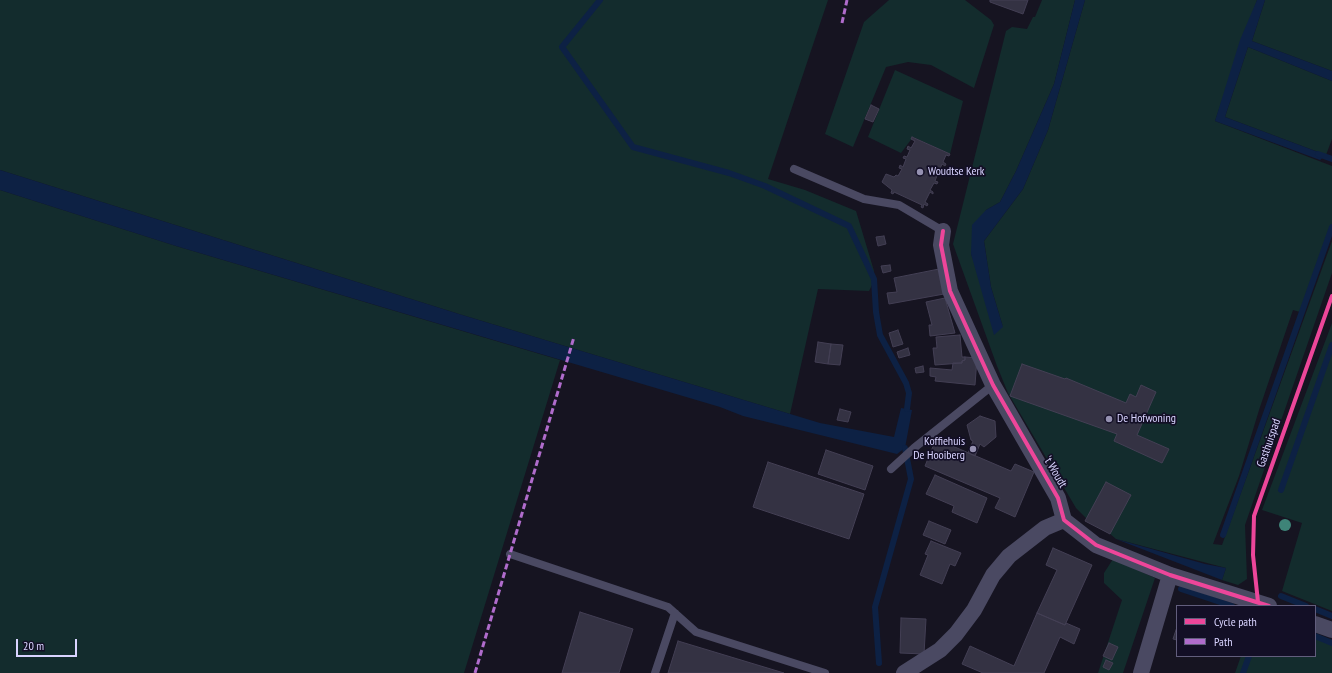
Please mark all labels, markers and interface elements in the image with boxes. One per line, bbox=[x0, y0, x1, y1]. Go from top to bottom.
place label: Woudtse Kerk bbox=[928, 165, 984, 179]
marker: Woudtse Kerk bbox=[915, 167, 925, 177]
place label: De Hofwoning bbox=[1117, 412, 1176, 426]
marker: De Hofwoning bbox=[1104, 414, 1114, 424]
street label: Gasthuispad bbox=[1254, 417, 1284, 469]
place label: Koffiehuis De Hooiberg bbox=[913, 435, 965, 463]
marker: Koffiehuis De Hooiberg bbox=[968, 444, 978, 454]
street label: 't Woudt bbox=[1040, 453, 1070, 491]
legend bbox=[1176, 605, 1316, 657]
text: Cycle path bbox=[1214, 614, 1257, 629]
scale bar bbox=[18, 631, 79, 657]
text: Path bbox=[1214, 634, 1232, 649]
text: 20 m bbox=[23, 638, 44, 653]

